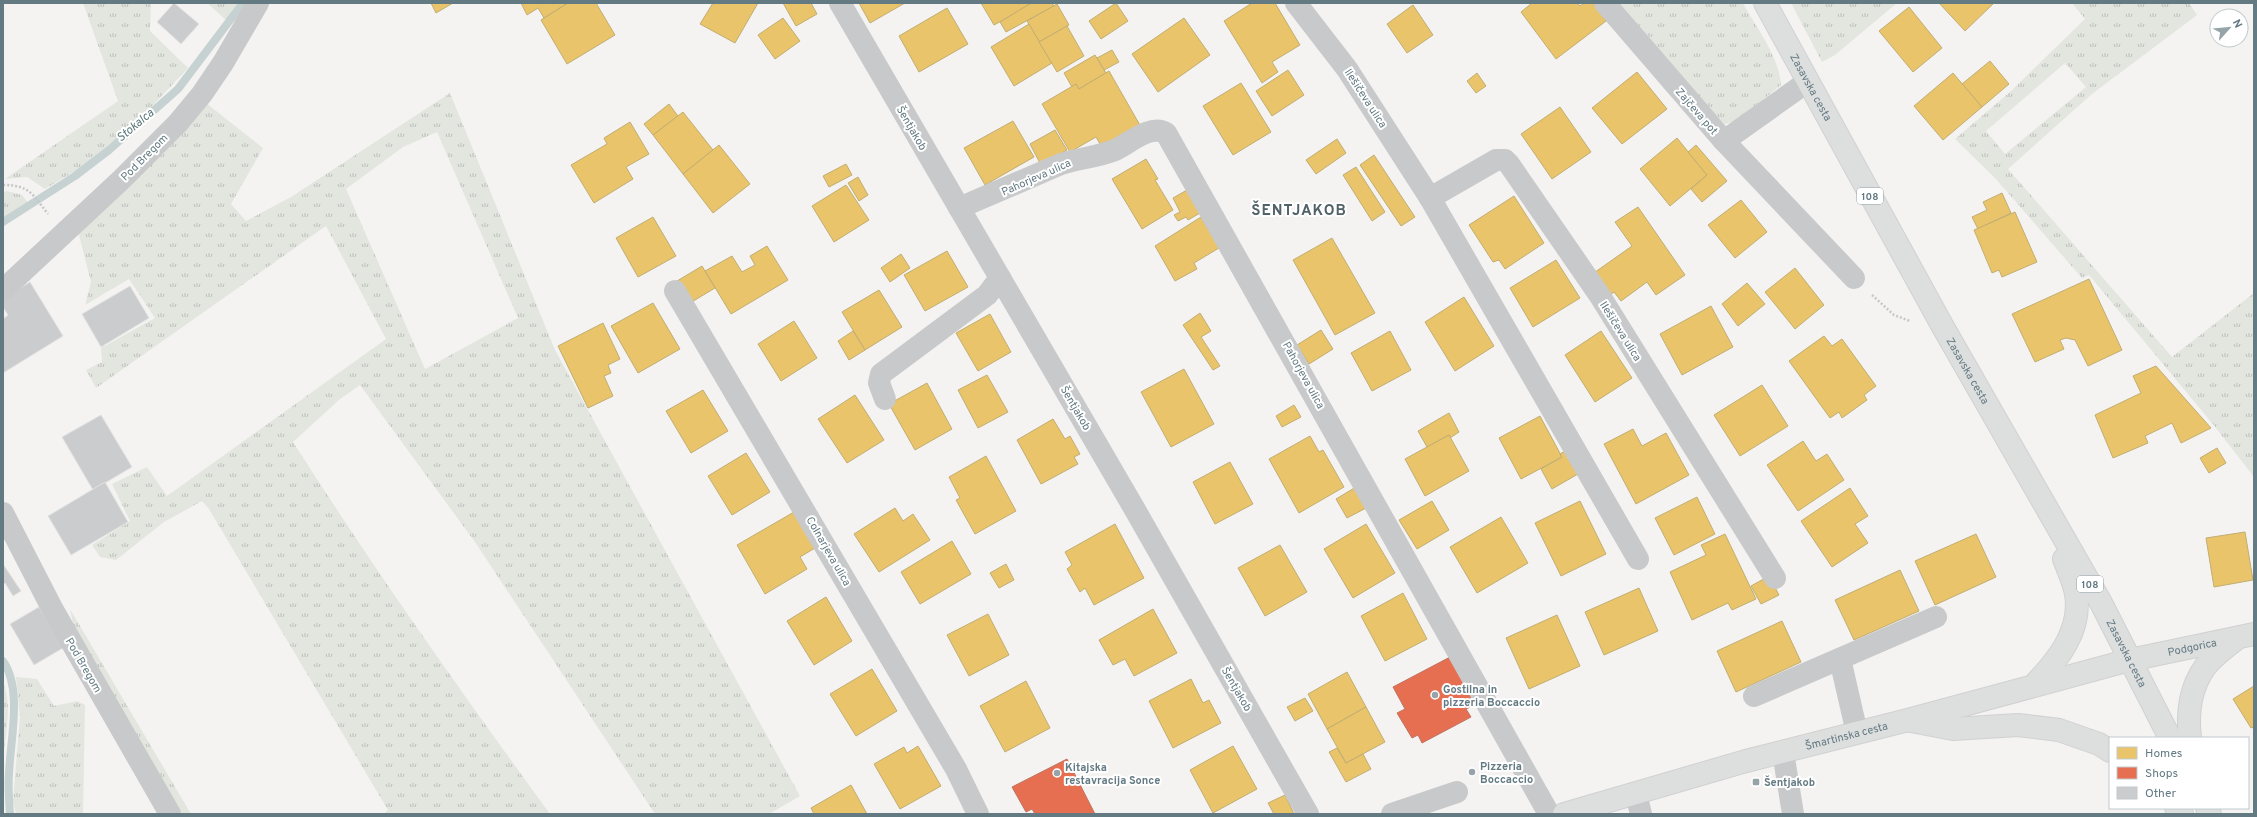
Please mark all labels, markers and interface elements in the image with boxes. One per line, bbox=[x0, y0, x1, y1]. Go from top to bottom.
north arrow bbox=[2209, 8, 2249, 48]
text: N bbox=[2229, 17, 2245, 31]
street label: Zasavska cesta bbox=[1786, 52, 1835, 124]
street label: Ilešičeva ulica bbox=[1341, 66, 1390, 131]
street label: Zajčeva pot bbox=[1672, 85, 1720, 138]
street label: Šentjakob bbox=[893, 103, 930, 153]
water label: Stokalca bbox=[114, 105, 158, 146]
street label: Pod Bregom bbox=[118, 131, 171, 184]
street label: Pahorjeva ulica bbox=[1000, 156, 1073, 199]
road number: 108 bbox=[1857, 188, 1883, 204]
district label: ŠENTJAKOB bbox=[1251, 200, 1347, 221]
street label: Ilešičeva ulica bbox=[1596, 299, 1644, 364]
street label: Zasavska cesta bbox=[1943, 335, 1992, 407]
street label: Pahorjeva ulica bbox=[1279, 340, 1327, 412]
street label: Šentjakob bbox=[1057, 383, 1094, 433]
street label: Colnarjeva ulica bbox=[803, 514, 854, 589]
road number: 108 bbox=[2077, 576, 2103, 592]
street label: Zasavska cesta bbox=[2103, 617, 2149, 690]
street label: Pod Bregom bbox=[62, 636, 104, 695]
street label: Podgorica bbox=[2166, 636, 2218, 660]
street label: Šentjakob bbox=[1218, 664, 1255, 714]
place label: Gostilna in pizzeria Boccaccio bbox=[1443, 683, 1540, 710]
marker: Gostilna in pizzeria Boccaccio bbox=[1430, 690, 1440, 700]
street label: Šmartinska cesta bbox=[1803, 719, 1890, 754]
legend bbox=[2109, 737, 2249, 809]
text: Homes bbox=[2145, 746, 2182, 762]
place label: Pizzeria Boccaccio bbox=[1480, 760, 1533, 787]
place label: Kitajska restavracija Sonce bbox=[1065, 761, 1160, 788]
text: Shops bbox=[2145, 766, 2178, 782]
marker: Pizzeria Boccaccio bbox=[1467, 767, 1477, 777]
marker: Kitajska restavracija Sonce bbox=[1052, 768, 1062, 778]
place label: Šentjakob bbox=[1764, 775, 1815, 790]
marker: Šentjakob bbox=[1751, 777, 1761, 787]
text: Other bbox=[2145, 786, 2177, 802]

